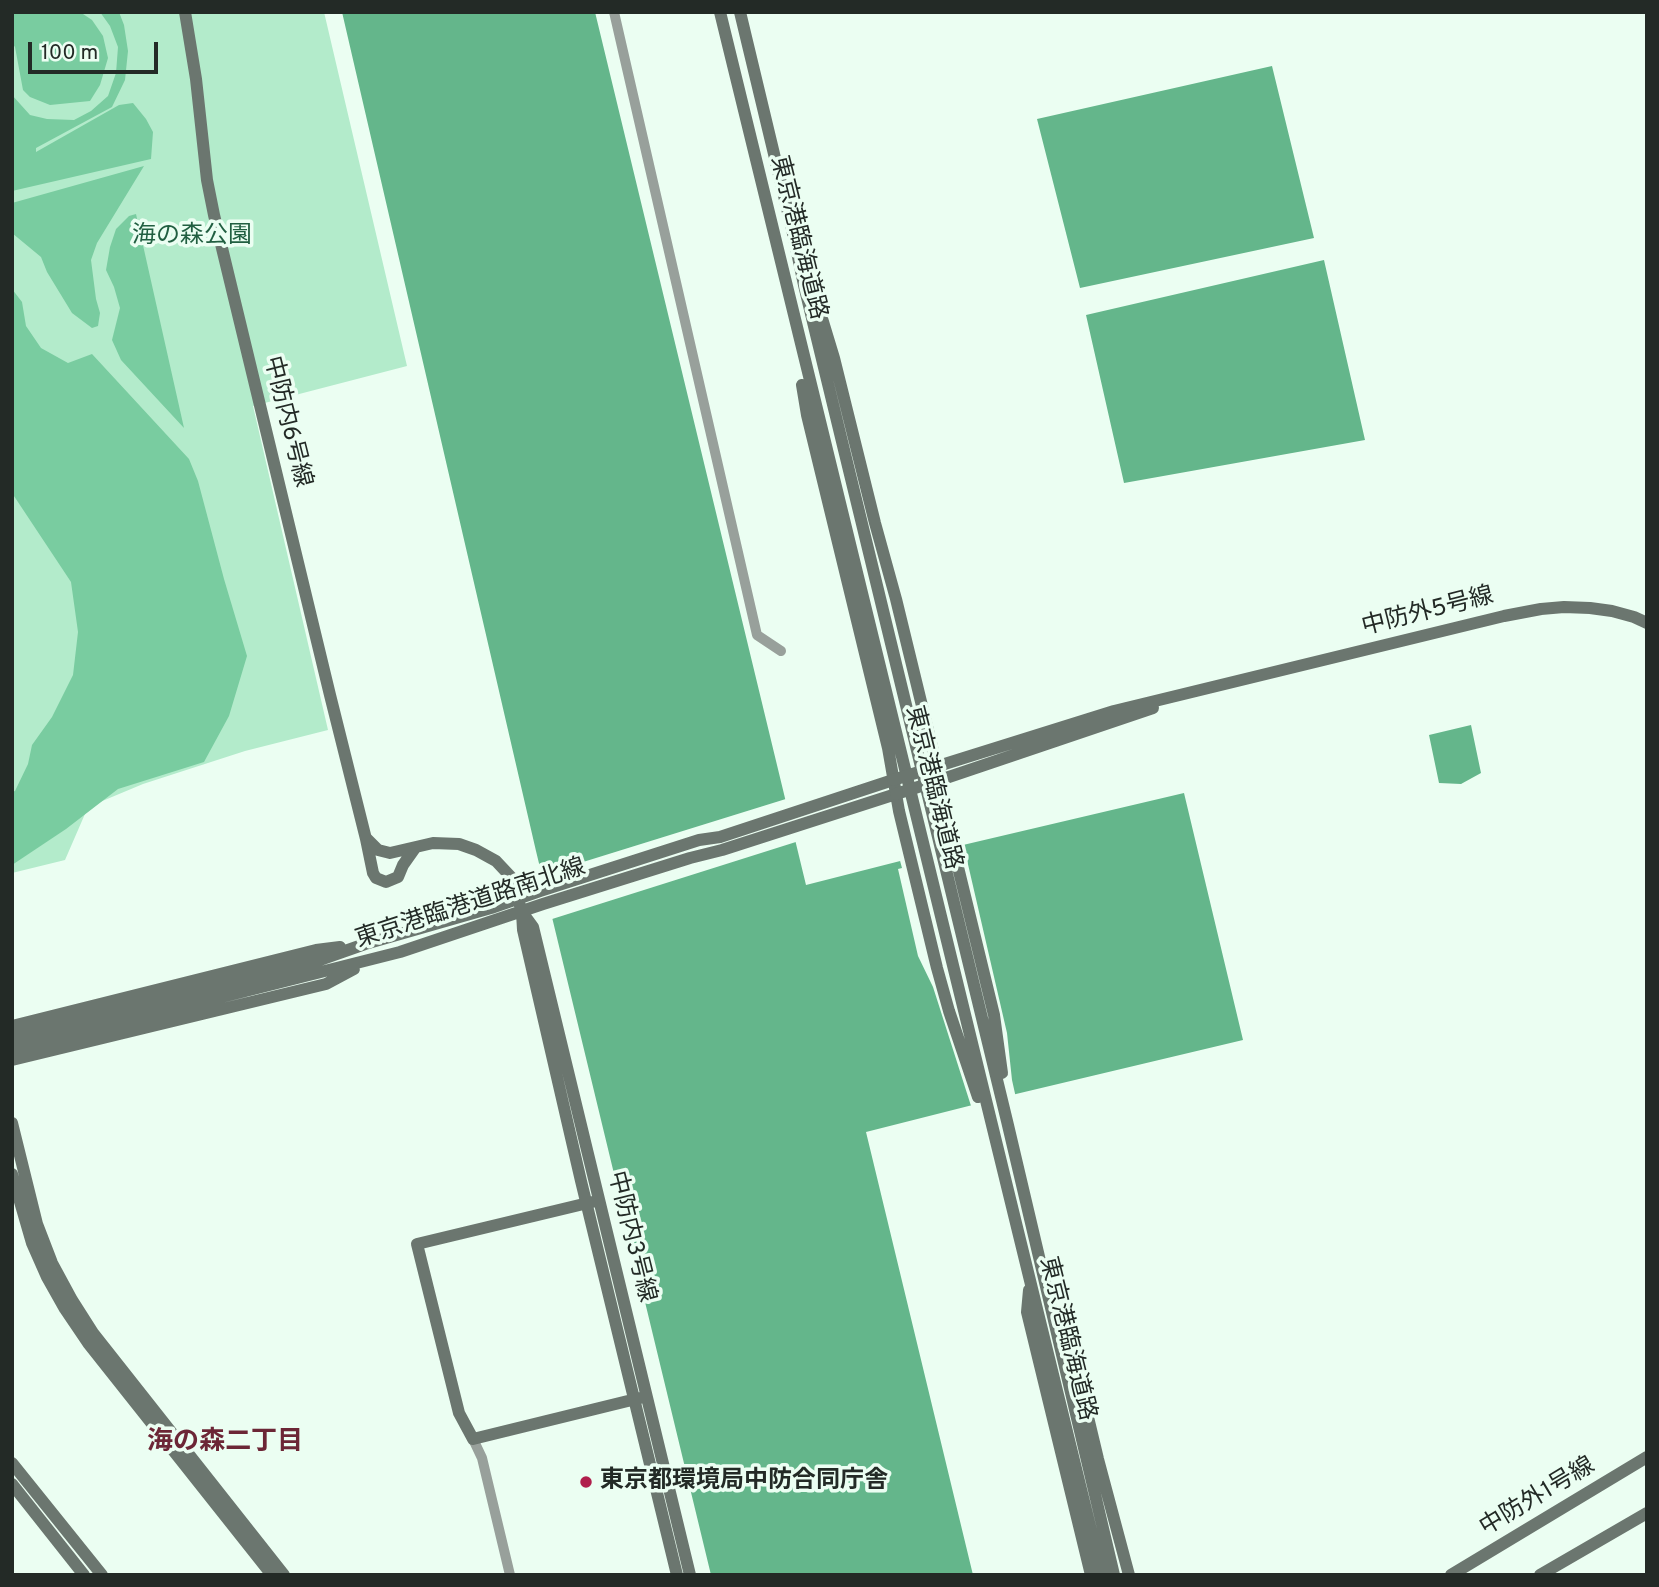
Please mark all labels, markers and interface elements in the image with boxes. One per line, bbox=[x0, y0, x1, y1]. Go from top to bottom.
scale bar bbox=[32, 28, 161, 72]
text: 100 m bbox=[41, 40, 98, 67]
street label: 東京港臨海道路 bbox=[763, 153, 831, 323]
park label: 海の森公園 bbox=[132, 223, 252, 251]
street label: 中防内6号線 bbox=[256, 353, 316, 491]
street label: 中防外5号線 bbox=[1359, 583, 1497, 643]
street label: 東京港臨海道路 bbox=[898, 703, 966, 873]
street label: 東京港臨港道路南北線 bbox=[352, 854, 590, 956]
street label: 中防内3号線 bbox=[600, 1168, 660, 1306]
street label: 東京港臨海道路 bbox=[1032, 1254, 1100, 1424]
district label: 海の森二丁目 bbox=[147, 1428, 303, 1460]
street label: 中防外1号線 bbox=[1475, 1452, 1601, 1544]
place label: 東京都環境局中防合同庁舎 bbox=[600, 1468, 888, 1496]
marker: 東京都環境局中防合同庁舎 bbox=[578, 1474, 594, 1490]

